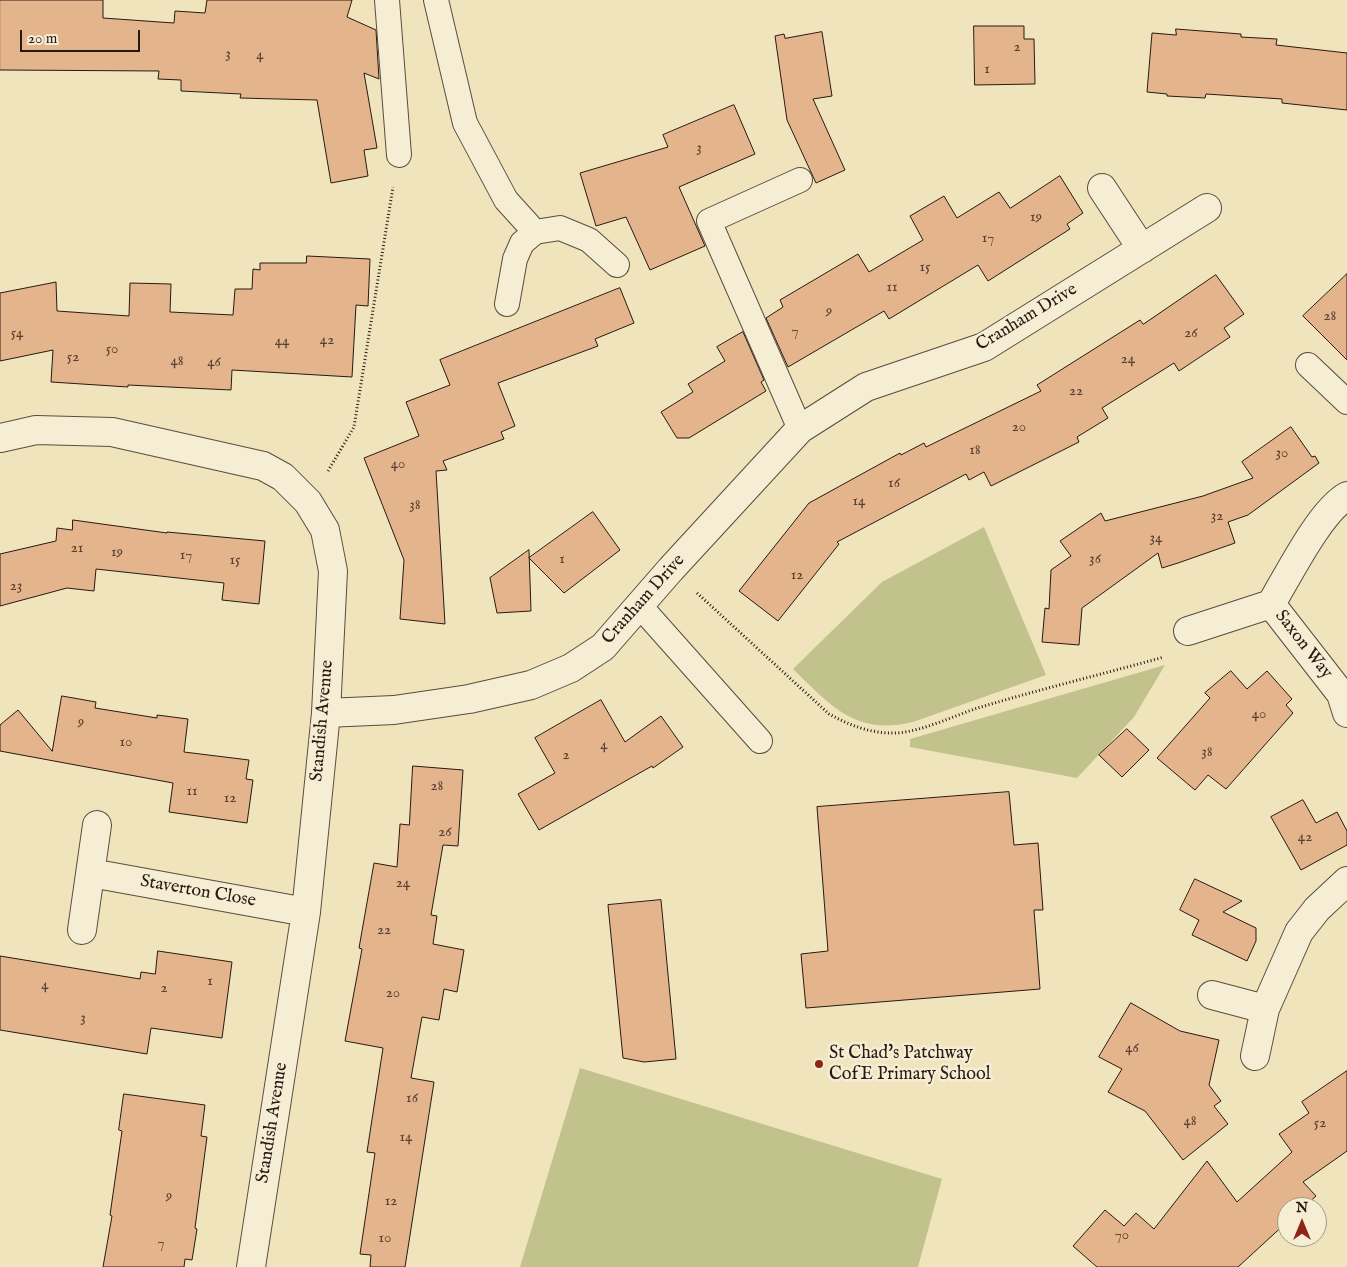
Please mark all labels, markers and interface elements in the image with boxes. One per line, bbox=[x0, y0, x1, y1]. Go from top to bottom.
scale bar bbox=[22, 20, 142, 52]
text: 20 m bbox=[28, 29, 57, 48]
house number: 2 bbox=[1013, 39, 1021, 57]
house number: 3 bbox=[225, 46, 231, 64]
house number: 4 bbox=[256, 47, 264, 65]
house number: 1 bbox=[984, 61, 990, 79]
house number: 3 bbox=[696, 140, 702, 158]
house number: 19 bbox=[1030, 209, 1042, 227]
house number: 17 bbox=[982, 230, 994, 248]
house number: 15 bbox=[919, 259, 931, 277]
house number: 11 bbox=[886, 279, 898, 297]
street label: Cranham Drive bbox=[973, 279, 1081, 357]
house number: 9 bbox=[826, 303, 832, 321]
house number: 28 bbox=[1324, 308, 1336, 326]
house number: 7 bbox=[791, 323, 799, 341]
house number: 54 bbox=[11, 325, 23, 343]
house number: 26 bbox=[1184, 325, 1198, 343]
house number: 42 bbox=[320, 332, 334, 350]
house number: 44 bbox=[275, 333, 289, 351]
house number: 50 bbox=[106, 341, 118, 359]
house number: 52 bbox=[67, 349, 79, 367]
house number: 24 bbox=[1121, 351, 1135, 369]
house number: 48 bbox=[170, 353, 184, 371]
house number: 46 bbox=[207, 354, 221, 372]
house number: 22 bbox=[1069, 383, 1083, 401]
house number: 20 bbox=[1012, 419, 1026, 437]
house number: 18 bbox=[969, 442, 981, 460]
house number: 30 bbox=[1276, 445, 1288, 463]
house number: 40 bbox=[391, 456, 405, 474]
house number: 16 bbox=[888, 475, 900, 493]
house number: 14 bbox=[853, 493, 865, 511]
house number: 38 bbox=[409, 497, 421, 515]
house number: 32 bbox=[1211, 508, 1223, 526]
house number: 34 bbox=[1150, 530, 1162, 548]
house number: 21 bbox=[71, 540, 83, 558]
house number: 19 bbox=[111, 544, 123, 562]
house number: 17 bbox=[180, 547, 192, 565]
street label: Cranham Drive bbox=[598, 550, 690, 650]
house number: 1 bbox=[559, 551, 565, 569]
house number: 36 bbox=[1089, 551, 1101, 569]
house number: 15 bbox=[229, 552, 241, 570]
house number: 12 bbox=[791, 567, 803, 585]
house number: 23 bbox=[10, 578, 22, 596]
street label: Saxon Way bbox=[1269, 606, 1337, 684]
street label: Standish Avenue bbox=[307, 659, 339, 783]
house number: 40 bbox=[1252, 706, 1266, 724]
house number: 9 bbox=[78, 714, 84, 732]
house number: 10 bbox=[120, 734, 132, 752]
house number: 4 bbox=[600, 737, 608, 755]
house number: 38 bbox=[1201, 744, 1213, 762]
house number: 2 bbox=[562, 747, 570, 765]
house number: 28 bbox=[431, 778, 443, 796]
house number: 11 bbox=[186, 783, 198, 801]
house number: 12 bbox=[224, 790, 236, 808]
house number: 26 bbox=[438, 824, 452, 842]
house number: 42 bbox=[1298, 829, 1312, 847]
street label: Staverton Close bbox=[139, 871, 257, 913]
house number: 24 bbox=[396, 875, 410, 893]
house number: 22 bbox=[377, 922, 391, 940]
house number: 1 bbox=[207, 973, 213, 991]
house number: 4 bbox=[41, 977, 49, 995]
house number: 2 bbox=[160, 980, 168, 998]
house number: 20 bbox=[386, 985, 400, 1003]
house number: 3 bbox=[80, 1010, 86, 1028]
house number: 46 bbox=[1125, 1040, 1139, 1058]
place label: St Chad's Patchway CofE Primary School bbox=[829, 1043, 991, 1086]
marker: St Chad's Patchway CofE Primary School bbox=[813, 1058, 825, 1070]
street label: Standish Avenue bbox=[253, 1061, 293, 1185]
house number: 16 bbox=[406, 1090, 418, 1108]
house number: 48 bbox=[1183, 1113, 1197, 1131]
house number: 52 bbox=[1314, 1115, 1326, 1133]
house number: 14 bbox=[400, 1129, 412, 1147]
house number: 9 bbox=[166, 1188, 172, 1206]
house number: 12 bbox=[385, 1193, 397, 1211]
north arrow bbox=[1277, 1197, 1327, 1247]
text: N bbox=[1296, 1199, 1308, 1217]
house number: 70 bbox=[1115, 1227, 1129, 1245]
house number: 10 bbox=[379, 1230, 391, 1248]
house number: 7 bbox=[157, 1235, 165, 1253]

